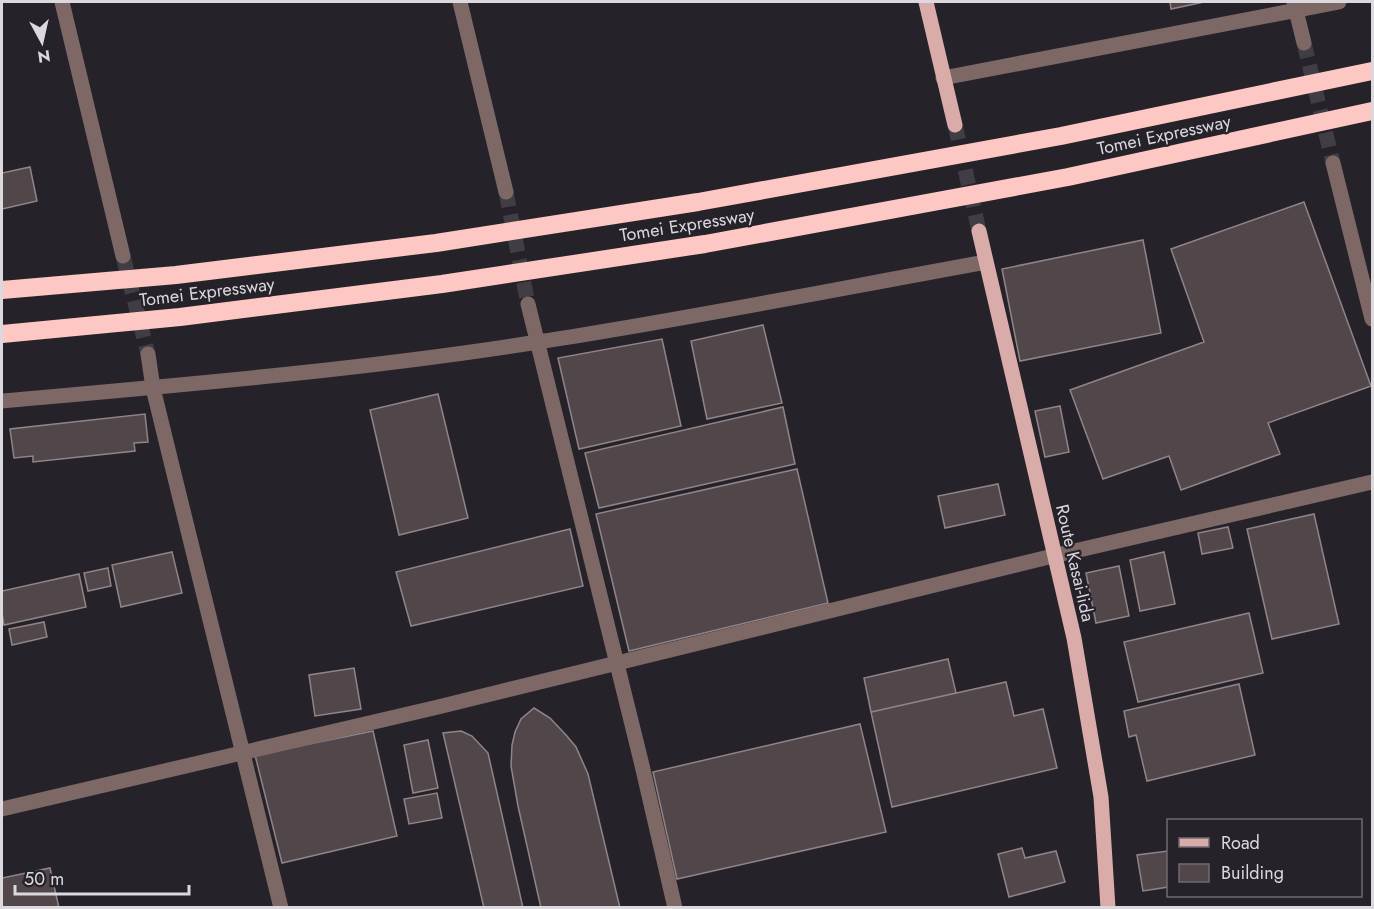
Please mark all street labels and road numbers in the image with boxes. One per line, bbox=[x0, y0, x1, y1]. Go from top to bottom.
street label: Tomei Expressway bbox=[1095, 108, 1233, 162]
street label: Tomei Expressway bbox=[618, 202, 756, 248]
street label: Tomei Expressway bbox=[138, 271, 276, 313]
street label: Route Kasai-Iida bbox=[1049, 502, 1101, 624]

